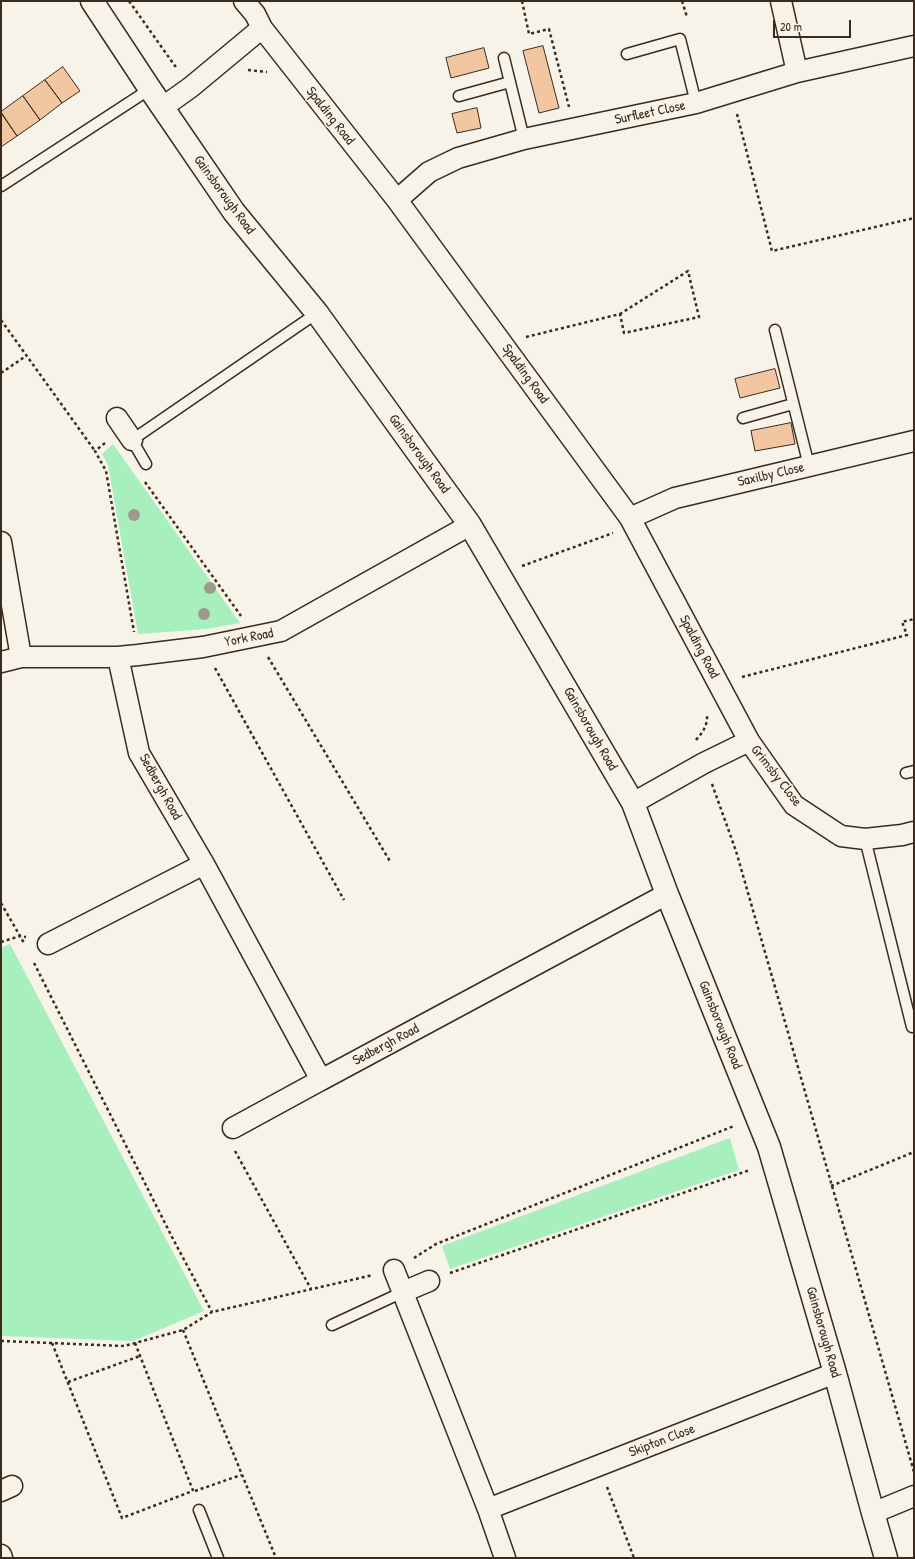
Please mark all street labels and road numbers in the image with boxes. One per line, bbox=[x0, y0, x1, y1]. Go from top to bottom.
street label: Spalding Road bbox=[302, 84, 358, 148]
street label: Surfleet Close bbox=[613, 97, 687, 129]
street label: Gainsborough Road bbox=[190, 152, 258, 238]
street label: Spalding Road bbox=[498, 341, 552, 407]
street label: Gainsborough Road bbox=[385, 411, 453, 497]
street label: Saxilby Close bbox=[736, 459, 806, 491]
street label: Spalding Road bbox=[675, 613, 723, 681]
street label: York Road bbox=[223, 625, 275, 651]
street label: Gainsborough Road bbox=[559, 684, 621, 774]
street label: Grimsby Close bbox=[747, 742, 805, 810]
street label: Sedbergh Road bbox=[135, 751, 185, 823]
street label: Gainsborough Road bbox=[695, 979, 745, 1071]
street label: Sedbergh Road bbox=[350, 1021, 422, 1069]
street label: Gainsborough Road bbox=[802, 1285, 844, 1379]
street label: Skipton Close bbox=[627, 1421, 697, 1461]

